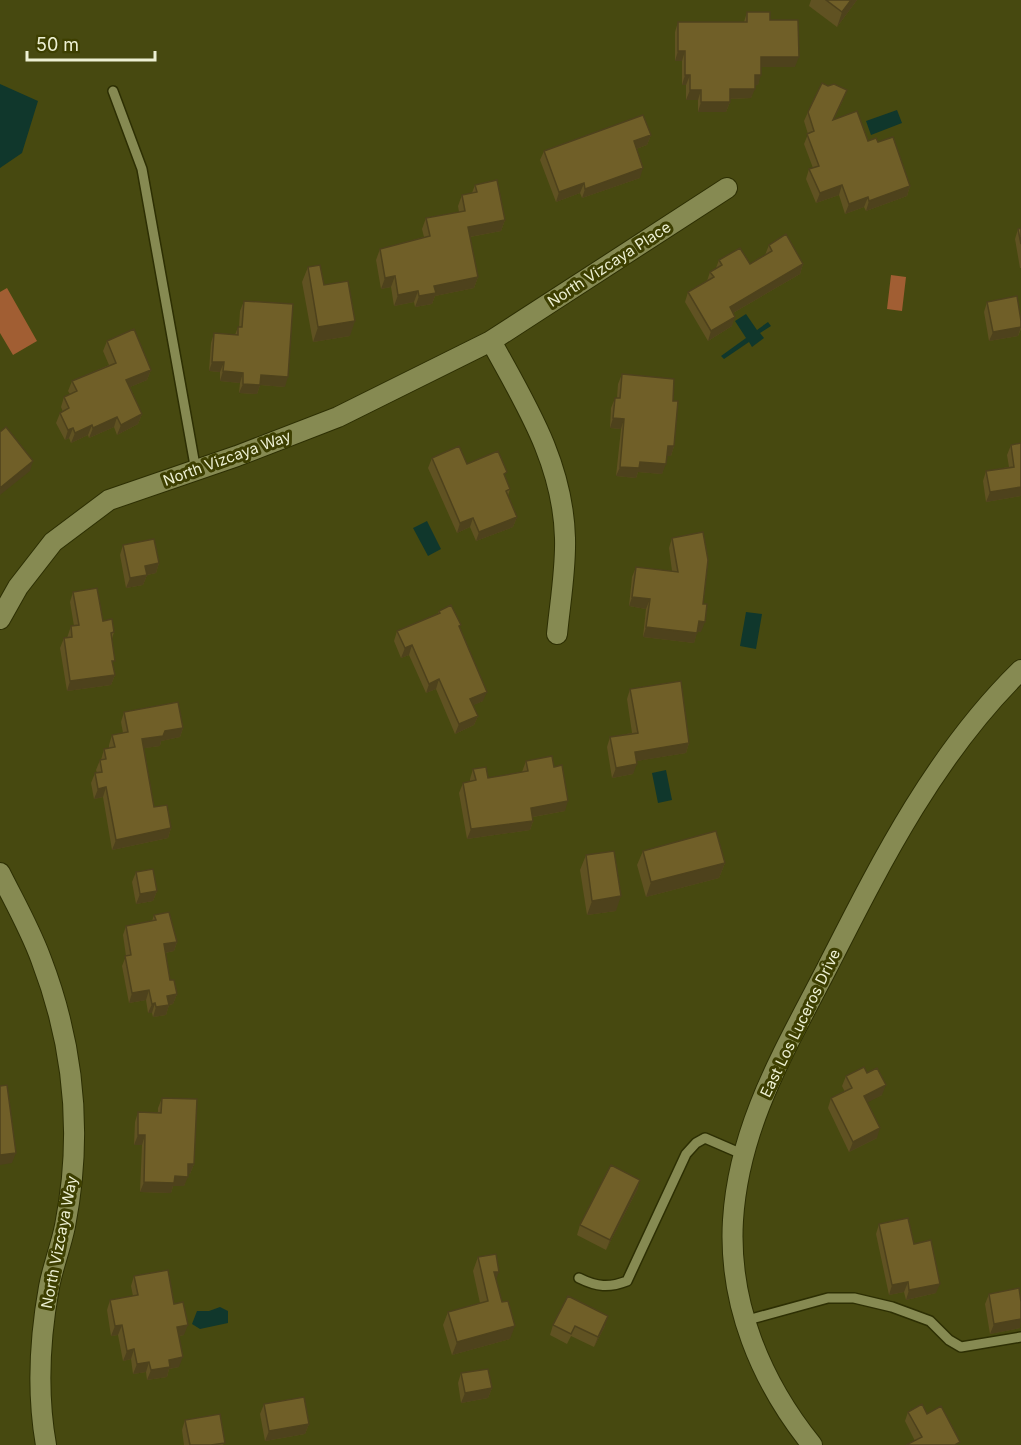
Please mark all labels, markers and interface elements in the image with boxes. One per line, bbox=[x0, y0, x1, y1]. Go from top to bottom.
scale bar bbox=[27, 24, 154, 62]
text: 50 m bbox=[36, 34, 79, 55]
street label: North Vizcaya Place bbox=[544, 217, 674, 311]
street label: North Vizcaya Way bbox=[160, 426, 294, 490]
street label: East Los Luceros Drive bbox=[756, 946, 844, 1100]
street label: North Vizcaya Way bbox=[37, 1173, 81, 1310]

